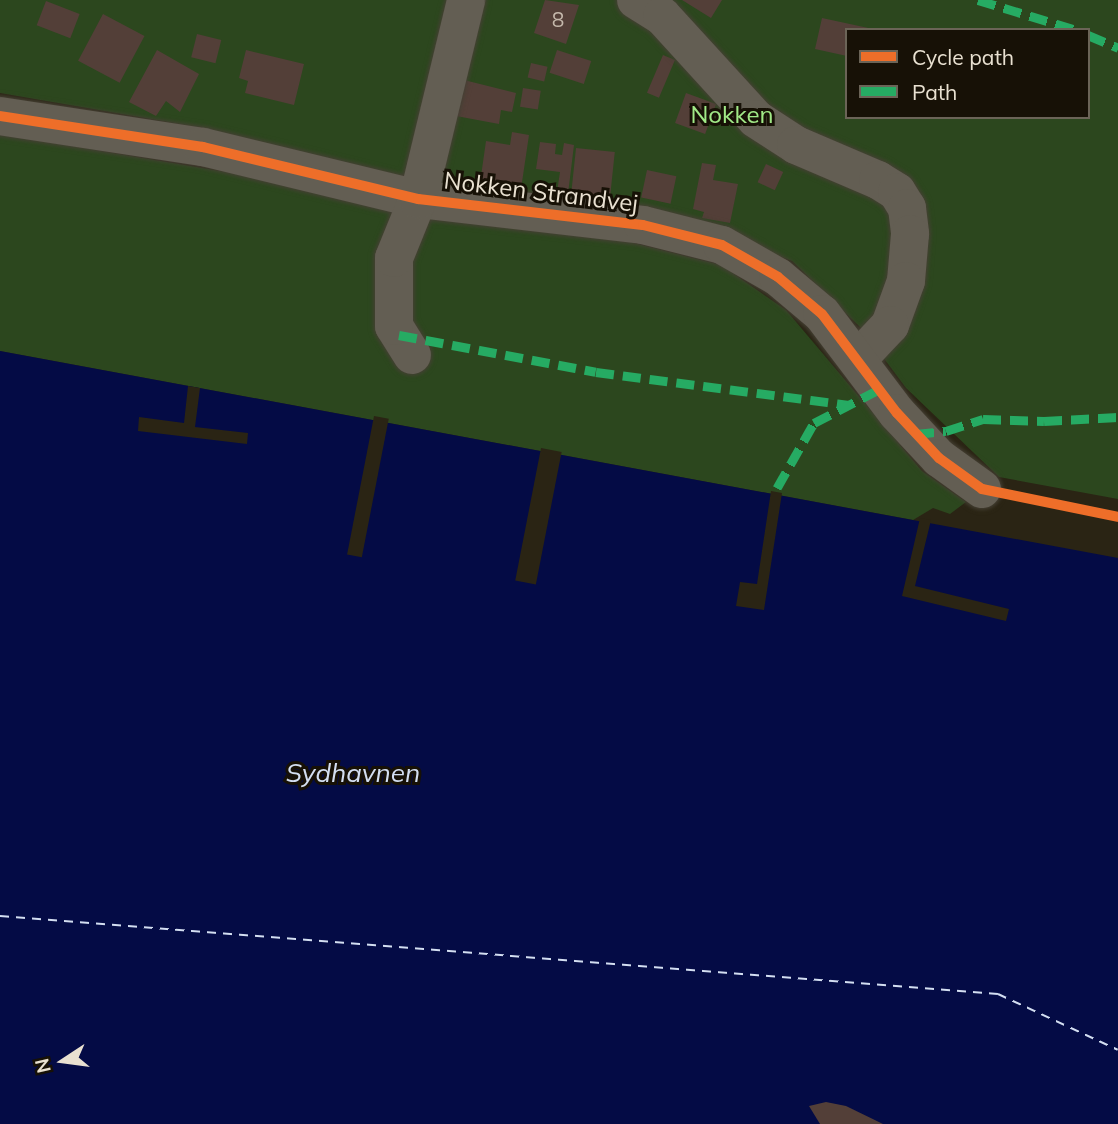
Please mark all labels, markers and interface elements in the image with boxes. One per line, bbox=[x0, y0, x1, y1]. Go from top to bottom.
house number: 8 bbox=[552, 6, 564, 32]
legend bbox=[845, 28, 1090, 119]
text: Cycle path bbox=[912, 44, 1014, 70]
text: Path bbox=[912, 79, 957, 105]
park label: Nokken bbox=[690, 101, 774, 129]
street label: Nokken Strandvej bbox=[442, 166, 640, 218]
water label: Sydhavnen bbox=[286, 757, 420, 789]
north arrow bbox=[28, 1026, 98, 1096]
text: N bbox=[29, 1056, 56, 1075]

